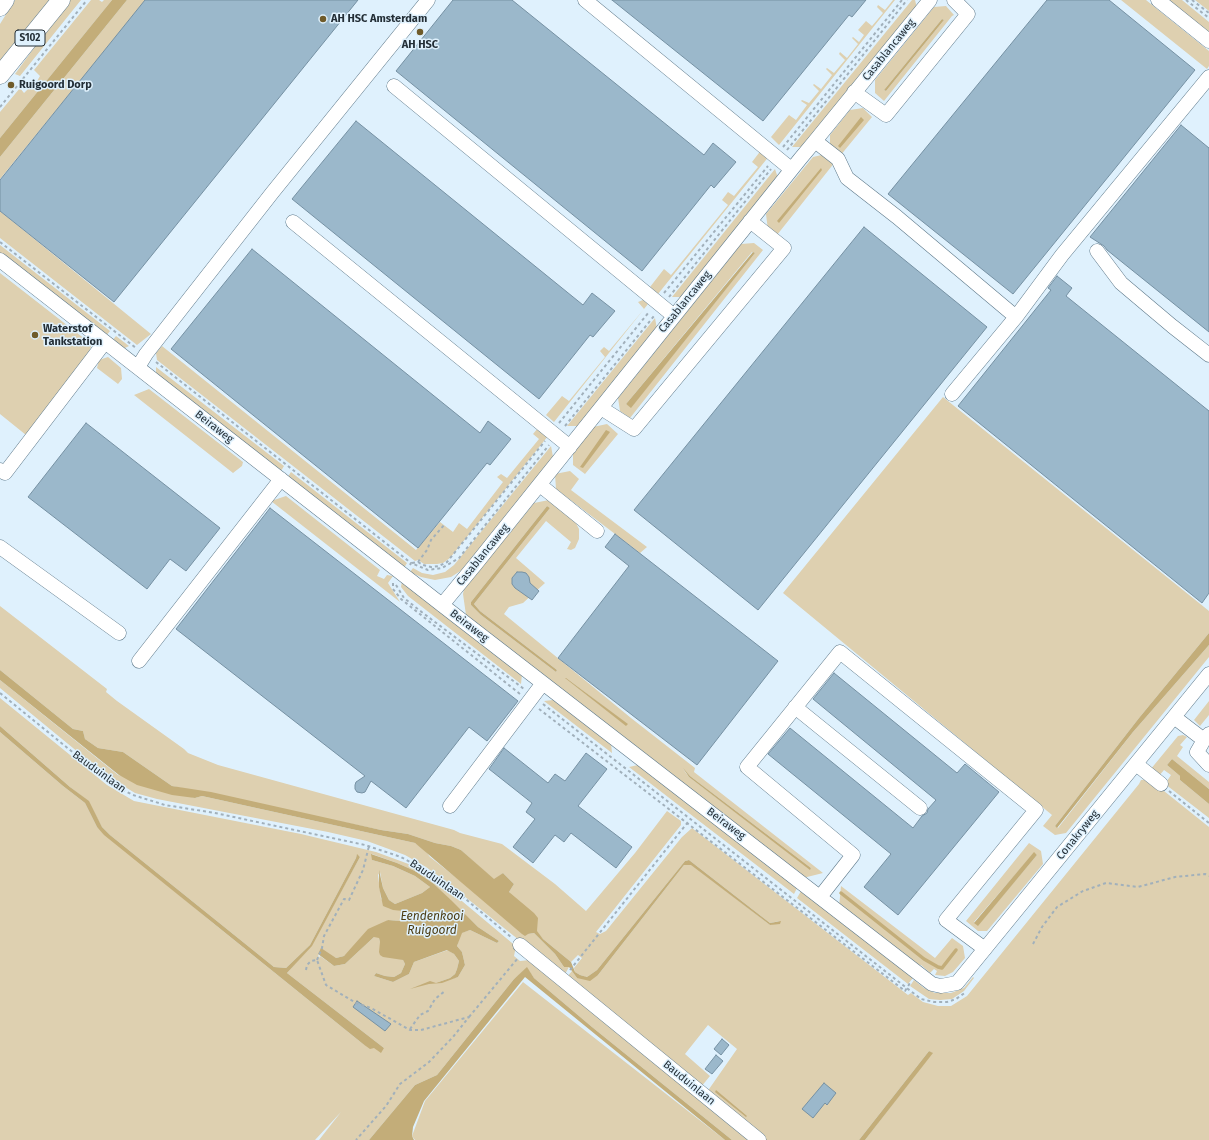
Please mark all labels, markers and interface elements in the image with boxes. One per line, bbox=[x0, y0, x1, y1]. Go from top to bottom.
place label: AH HSC Amsterdam bbox=[331, 12, 427, 26]
marker: AH HSC Amsterdam bbox=[318, 14, 328, 24]
street label: Casablancaweg bbox=[860, 16, 918, 84]
marker: AH HSC bbox=[415, 27, 425, 37]
road number: S102 bbox=[15, 30, 45, 46]
place label: AH HSC bbox=[402, 38, 438, 52]
place label: Ruigoord Dorp bbox=[19, 78, 92, 92]
marker: Ruigoord Dorp bbox=[6, 80, 16, 90]
street label: Casablancaweg bbox=[656, 268, 714, 336]
place label: Waterstof Tankstation bbox=[43, 322, 102, 348]
marker: Waterstof Tankstation bbox=[30, 330, 40, 340]
street label: Beiraweg bbox=[192, 408, 236, 446]
street label: Casablancaweg bbox=[454, 521, 512, 589]
street label: Beiraweg bbox=[447, 607, 491, 645]
street label: Bauduinlaan bbox=[70, 748, 128, 796]
street label: Beiraweg bbox=[704, 805, 748, 843]
street label: Conakryweg bbox=[1054, 808, 1102, 862]
street label: Bauduinlaan bbox=[407, 857, 467, 903]
water label: Eendenkooi Ruigoord bbox=[400, 910, 464, 938]
street label: Bauduinlaan bbox=[660, 1058, 718, 1108]

